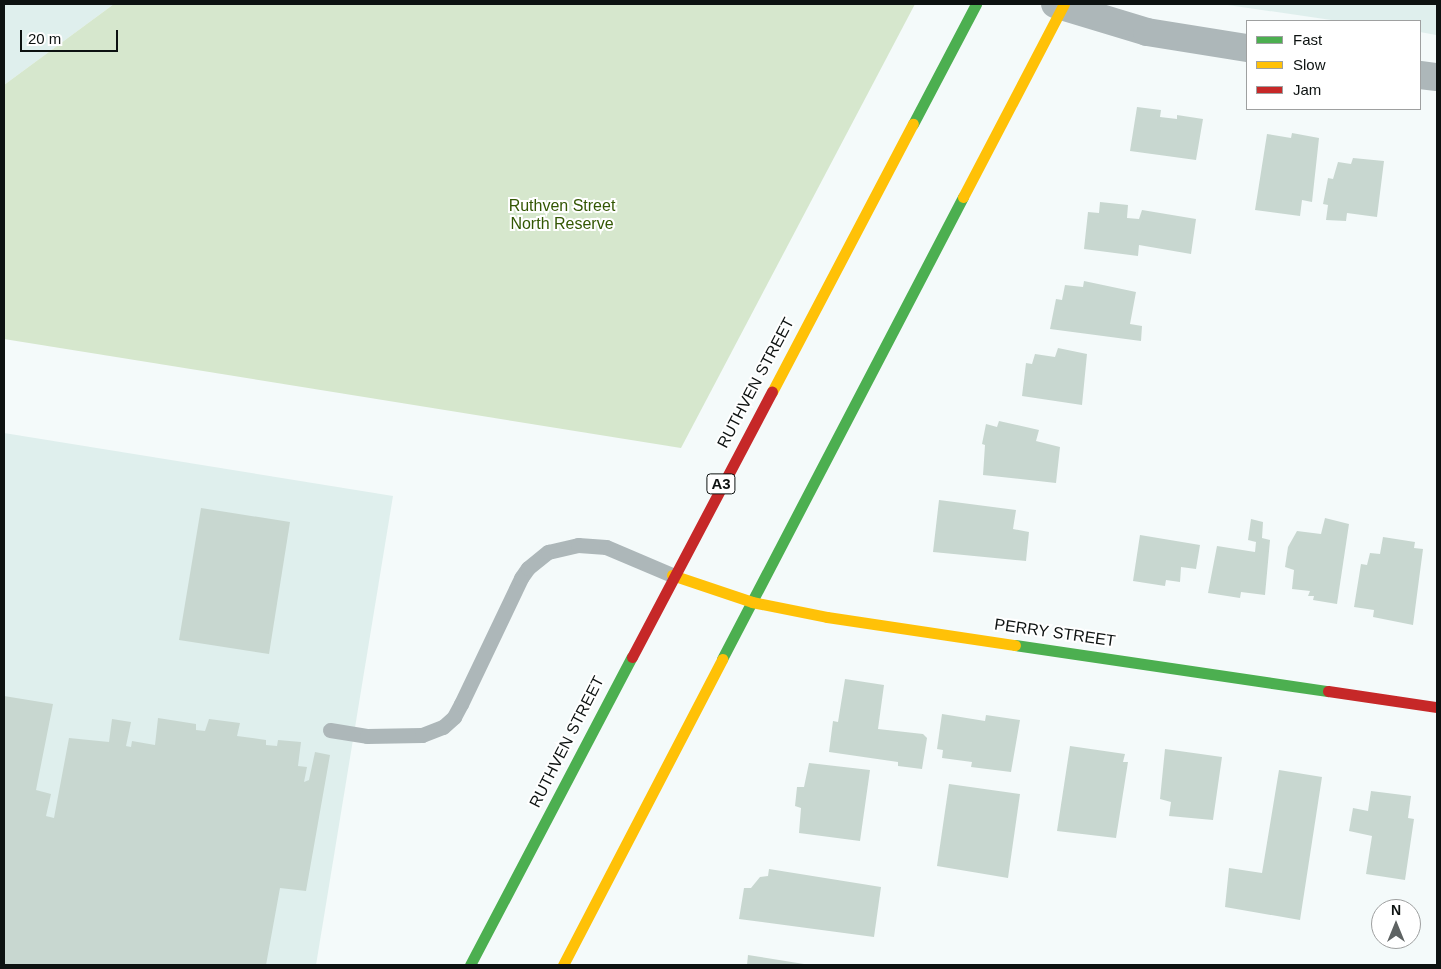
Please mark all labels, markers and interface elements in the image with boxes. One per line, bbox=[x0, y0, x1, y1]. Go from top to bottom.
scale bar bbox=[22, 20, 120, 52]
legend bbox=[1246, 20, 1421, 110]
text: 20 m bbox=[28, 30, 61, 47]
text: Fast bbox=[1293, 31, 1322, 48]
text: Slow bbox=[1293, 56, 1326, 73]
text: Jam bbox=[1293, 81, 1321, 98]
park label: Ruthven Street North Reserve bbox=[509, 196, 615, 234]
street label: RUTHVEN STREET bbox=[714, 315, 798, 451]
road number: A3 bbox=[706, 472, 736, 496]
street label: PERRY STREET bbox=[993, 615, 1117, 651]
street label: RUTHVEN STREET bbox=[526, 673, 608, 811]
north arrow bbox=[1371, 899, 1421, 949]
text: N bbox=[1391, 902, 1401, 918]

